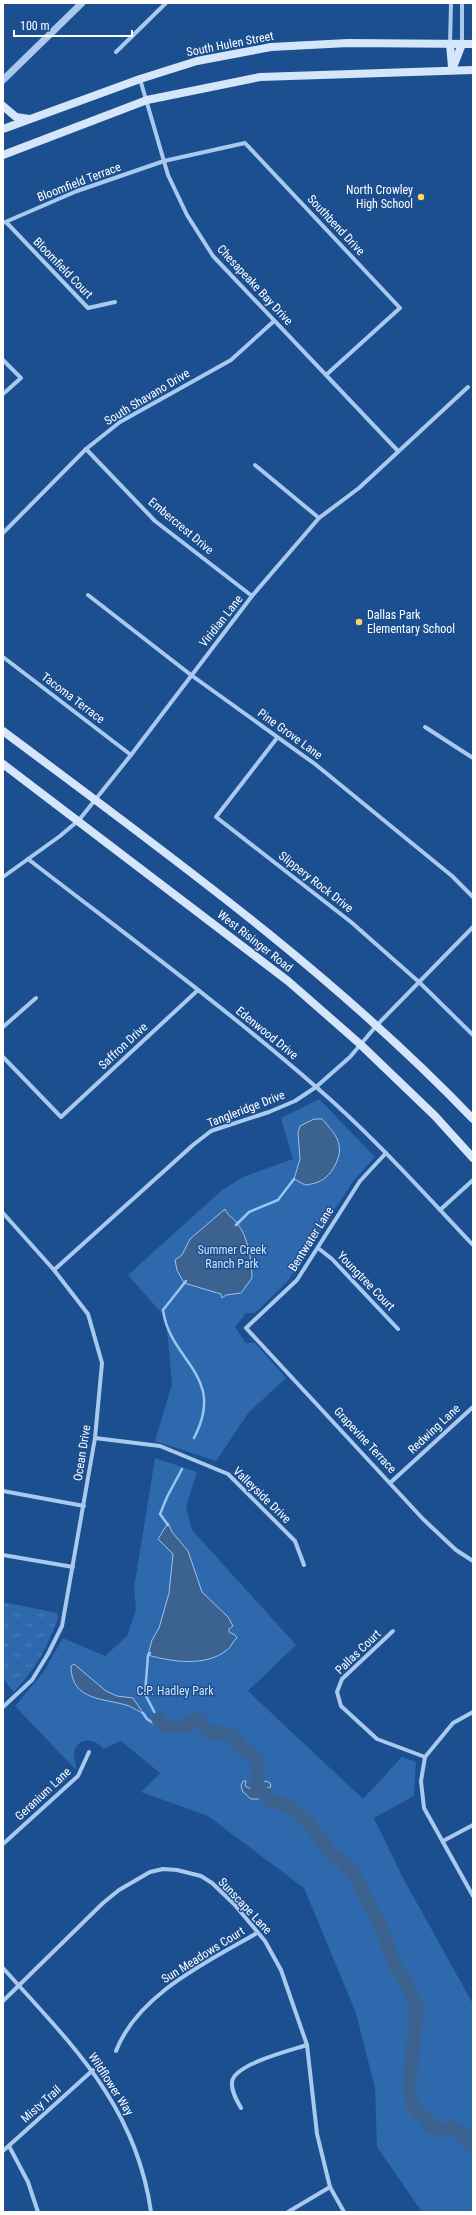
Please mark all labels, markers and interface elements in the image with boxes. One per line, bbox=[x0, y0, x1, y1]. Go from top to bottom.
scale bar bbox=[14, 12, 132, 38]
text: 100 m bbox=[20, 19, 50, 33]
street label: South Hulen Street bbox=[185, 29, 275, 59]
street label: Bloomfield Terrace bbox=[35, 159, 123, 204]
place label: North Crowley High School bbox=[346, 183, 413, 211]
street label: Southbend Drive bbox=[304, 192, 368, 258]
marker: North Crowley High School bbox=[416, 192, 426, 202]
street label: Bloomfield Court bbox=[30, 235, 96, 302]
street label: Chesapeake Bay Drive bbox=[214, 242, 296, 328]
street label: South Shavano Drive bbox=[102, 366, 193, 428]
street label: Embercrest Drive bbox=[146, 495, 217, 557]
street label: Viridian Lane bbox=[196, 592, 246, 650]
place label: Dallas Park Elementary School bbox=[367, 608, 455, 636]
marker: Dallas Park Elementary School bbox=[354, 617, 364, 627]
street label: Tacoma Terrace bbox=[39, 670, 108, 727]
street label: Pine Grove Lane bbox=[255, 706, 325, 762]
street label: Slippery Rock Drive bbox=[276, 849, 356, 916]
street label: West Risinger Road bbox=[215, 907, 295, 975]
street label: Edenwood Drive bbox=[233, 1004, 301, 1063]
street label: Saffron Drive bbox=[96, 1020, 151, 1072]
street label: Tangleridge Drive bbox=[205, 1088, 287, 1130]
street label: Bentwater Lane bbox=[286, 1204, 337, 1274]
park label: Summer Creek Ranch Park bbox=[197, 1243, 267, 1271]
street label: Youngtree Court bbox=[334, 1249, 398, 1314]
street label: Redwing Lane bbox=[405, 1401, 463, 1457]
street label: Grapevine Terrace bbox=[331, 1404, 399, 1476]
street label: Ocean Drive bbox=[71, 1424, 93, 1482]
street label: Valleyside Drive bbox=[230, 1464, 294, 1526]
street label: Pallas Court bbox=[332, 1627, 384, 1677]
park label: C.P. Hadley Park bbox=[136, 1684, 214, 1698]
street label: Geranium Lane bbox=[12, 1764, 74, 1823]
street label: Sunscape Lane bbox=[215, 1875, 275, 1937]
street label: Sun Meadows Court bbox=[159, 1924, 247, 1986]
street label: Wildflower Way bbox=[85, 2050, 137, 2118]
street label: Misty Trail bbox=[18, 2082, 64, 2126]

